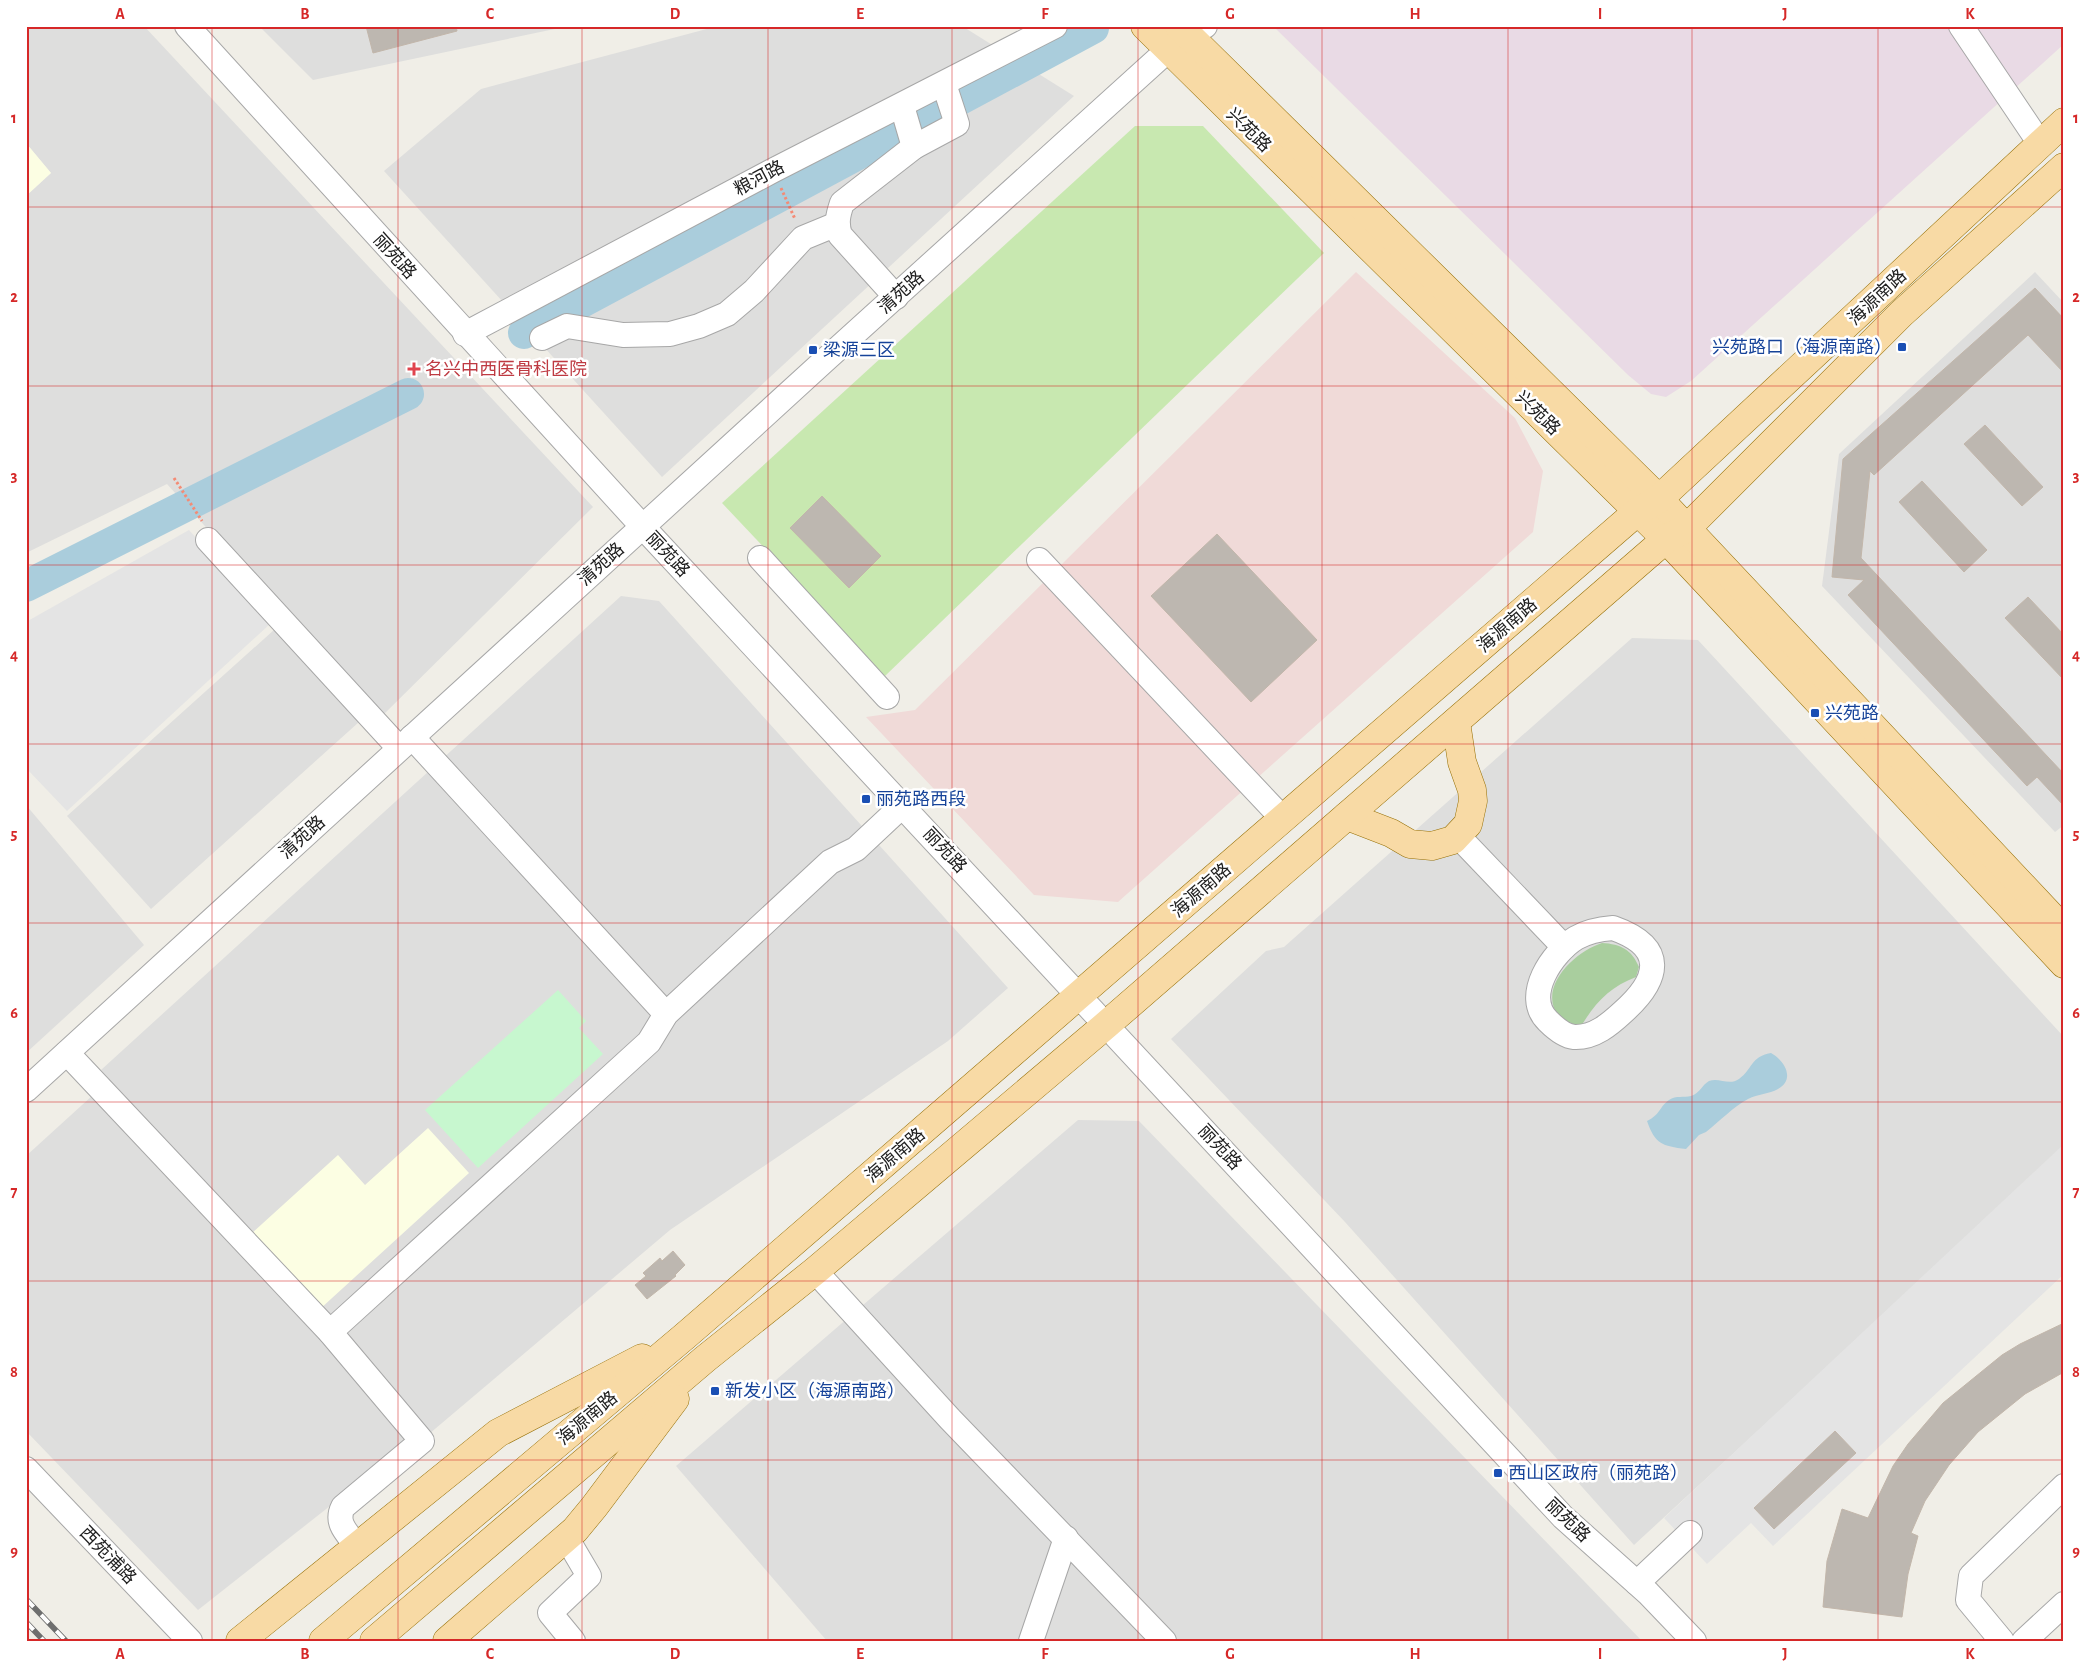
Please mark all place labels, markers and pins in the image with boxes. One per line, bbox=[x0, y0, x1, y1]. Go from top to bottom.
place label: 兴苑路口（海源南路） bbox=[1712, 337, 1892, 357]
place label: 梁源三区 bbox=[823, 340, 895, 360]
marker: 兴苑路口（海源南路） bbox=[1896, 341, 1908, 353]
marker: 梁源三区 bbox=[807, 344, 819, 356]
place label: 名兴中西医骨科医院 bbox=[425, 359, 587, 379]
marker: 名兴中西医骨科医院 bbox=[407, 362, 421, 376]
place label: 兴苑路 bbox=[1825, 703, 1879, 723]
marker: 兴苑路 bbox=[1809, 707, 1821, 719]
place label: 丽苑路西段 bbox=[876, 789, 966, 809]
marker: 丽苑路西段 bbox=[860, 793, 872, 805]
place label: 新发小区（海源南路） bbox=[725, 1381, 905, 1401]
marker: 新发小区（海源南路） bbox=[709, 1385, 721, 1397]
place label: 西山区政府（丽苑路） bbox=[1508, 1463, 1688, 1483]
marker: 西山区政府（丽苑路） bbox=[1492, 1467, 1504, 1479]

